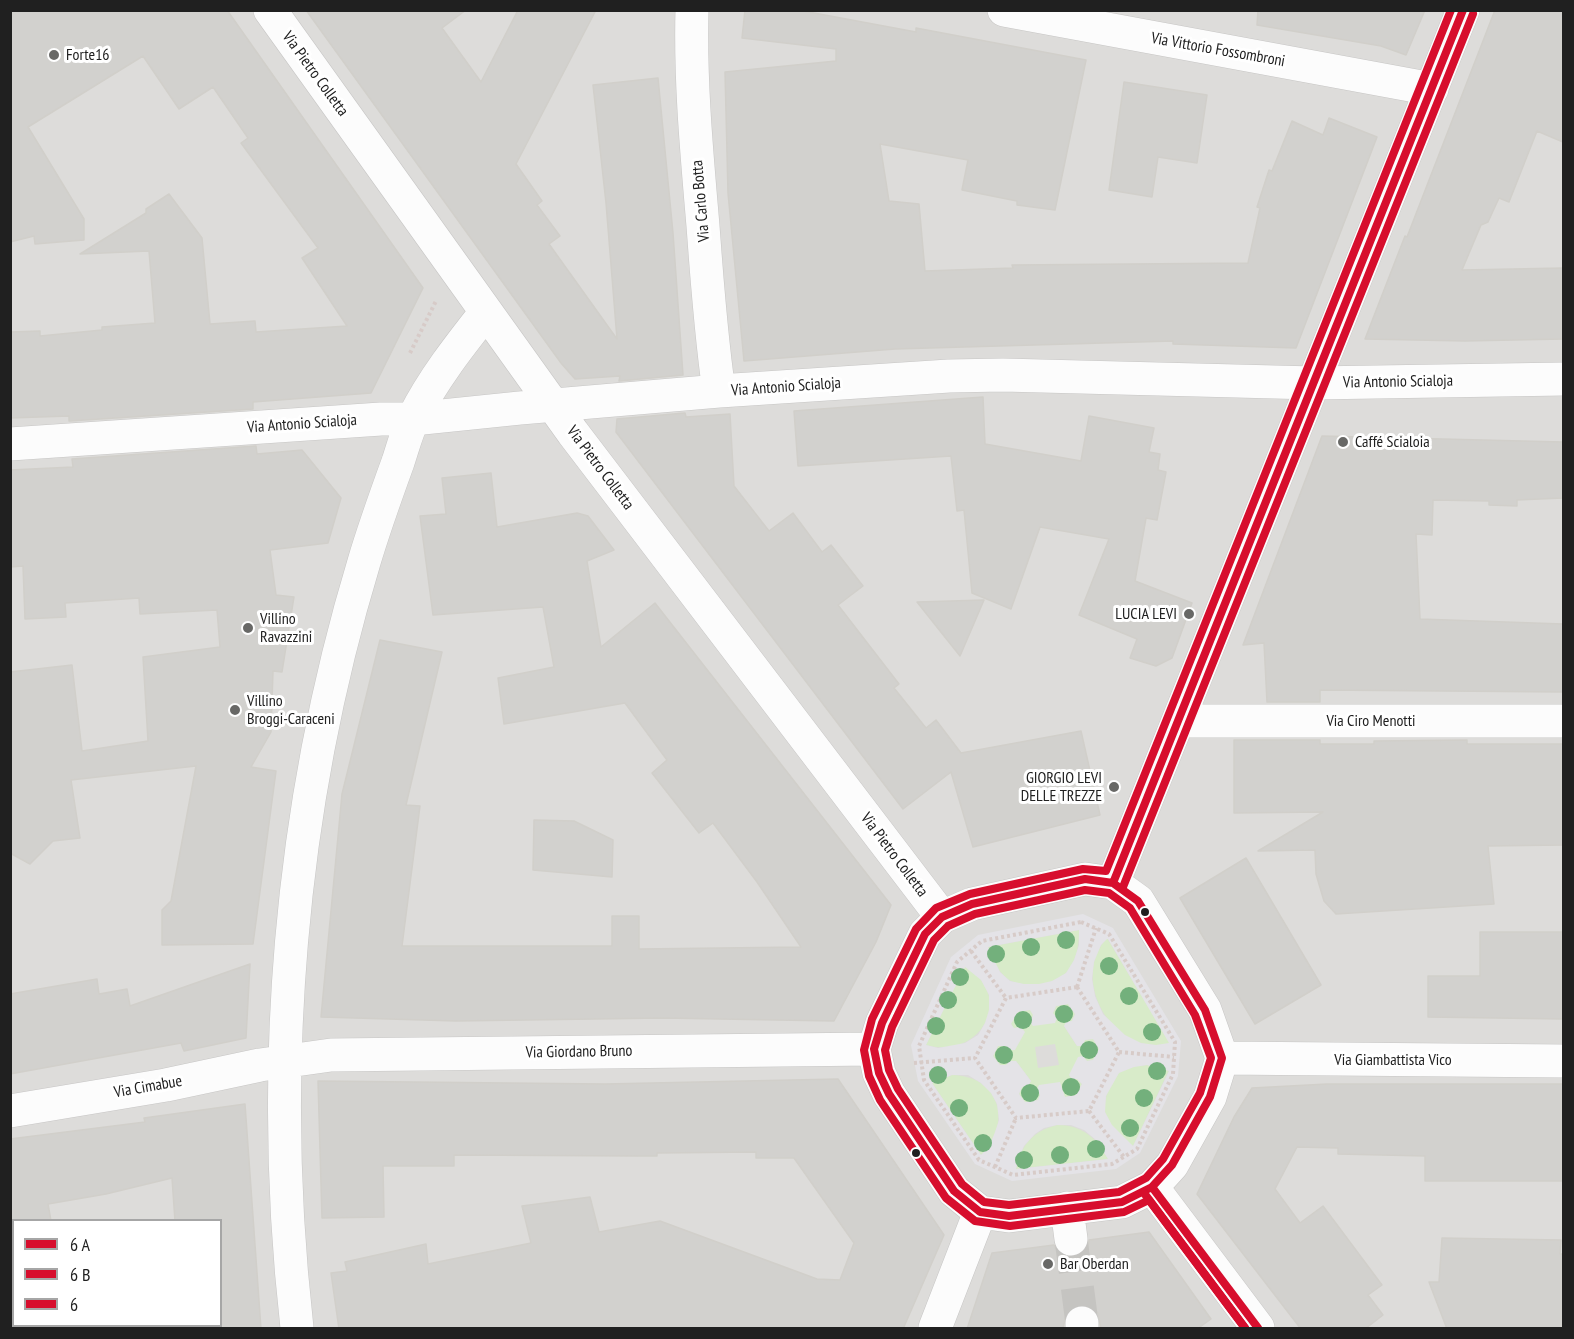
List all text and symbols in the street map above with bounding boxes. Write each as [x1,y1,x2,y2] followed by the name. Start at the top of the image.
[278,28,352,120] street label: Via Pietro Colletta
[1150,29,1286,71] street label: Via Vittorio Fossombroni
[66,45,110,65] place label: Forte16
[47,48,61,62] marker: Forte16
[688,159,714,243] street label: Via Carlo Botta
[1343,371,1453,393] street label: Via Antonio Scialoja
[730,374,842,400] street label: Via Antonio Scialoja
[246,411,358,437] street label: Via Antonio Scialoja
[562,422,638,514] street label: Via Pietro Colletta
[1355,432,1430,452] place label: Caffé Scialoia
[1336,435,1350,449] marker: Caffé Scialoia
[1115,604,1177,624] place label: LUCIA LEVI
[1182,607,1196,621] marker: LUCIA LEVI
[260,609,312,647] place label: Villino Ravazzini
[241,621,255,635] marker: Villino Ravazzini
[247,691,335,729] place label: Villino Broggi-Caraceni
[228,703,242,717] marker: Villino Broggi-Caraceni
[1326,711,1416,731] street label: Via Ciro Menotti
[1021,768,1102,806] place label: GIORGIO LEVI DELLE TREZZE
[1107,780,1121,794] marker: GIORGIO LEVI DELLE TREZZE
[856,809,932,901] street label: Via Pietro Colletta
[1139,906,1151,918] unlabelled marker
[525,1041,633,1063] street label: Via Giordano Bruno
[1334,1050,1452,1070] street label: Via Giambattista Vico
[112,1072,184,1102] street label: Via Cimabue
[910,1147,922,1159] unlabelled marker
[12,1219,222,1327] legend
[70,1233,90,1256] text: 6 A
[1060,1254,1129,1274] place label: Bar Oberdan
[1041,1257,1055,1271] marker: Bar Oberdan
[70,1263,90,1286] text: 6 B
[70,1293,78,1316] text: 6

